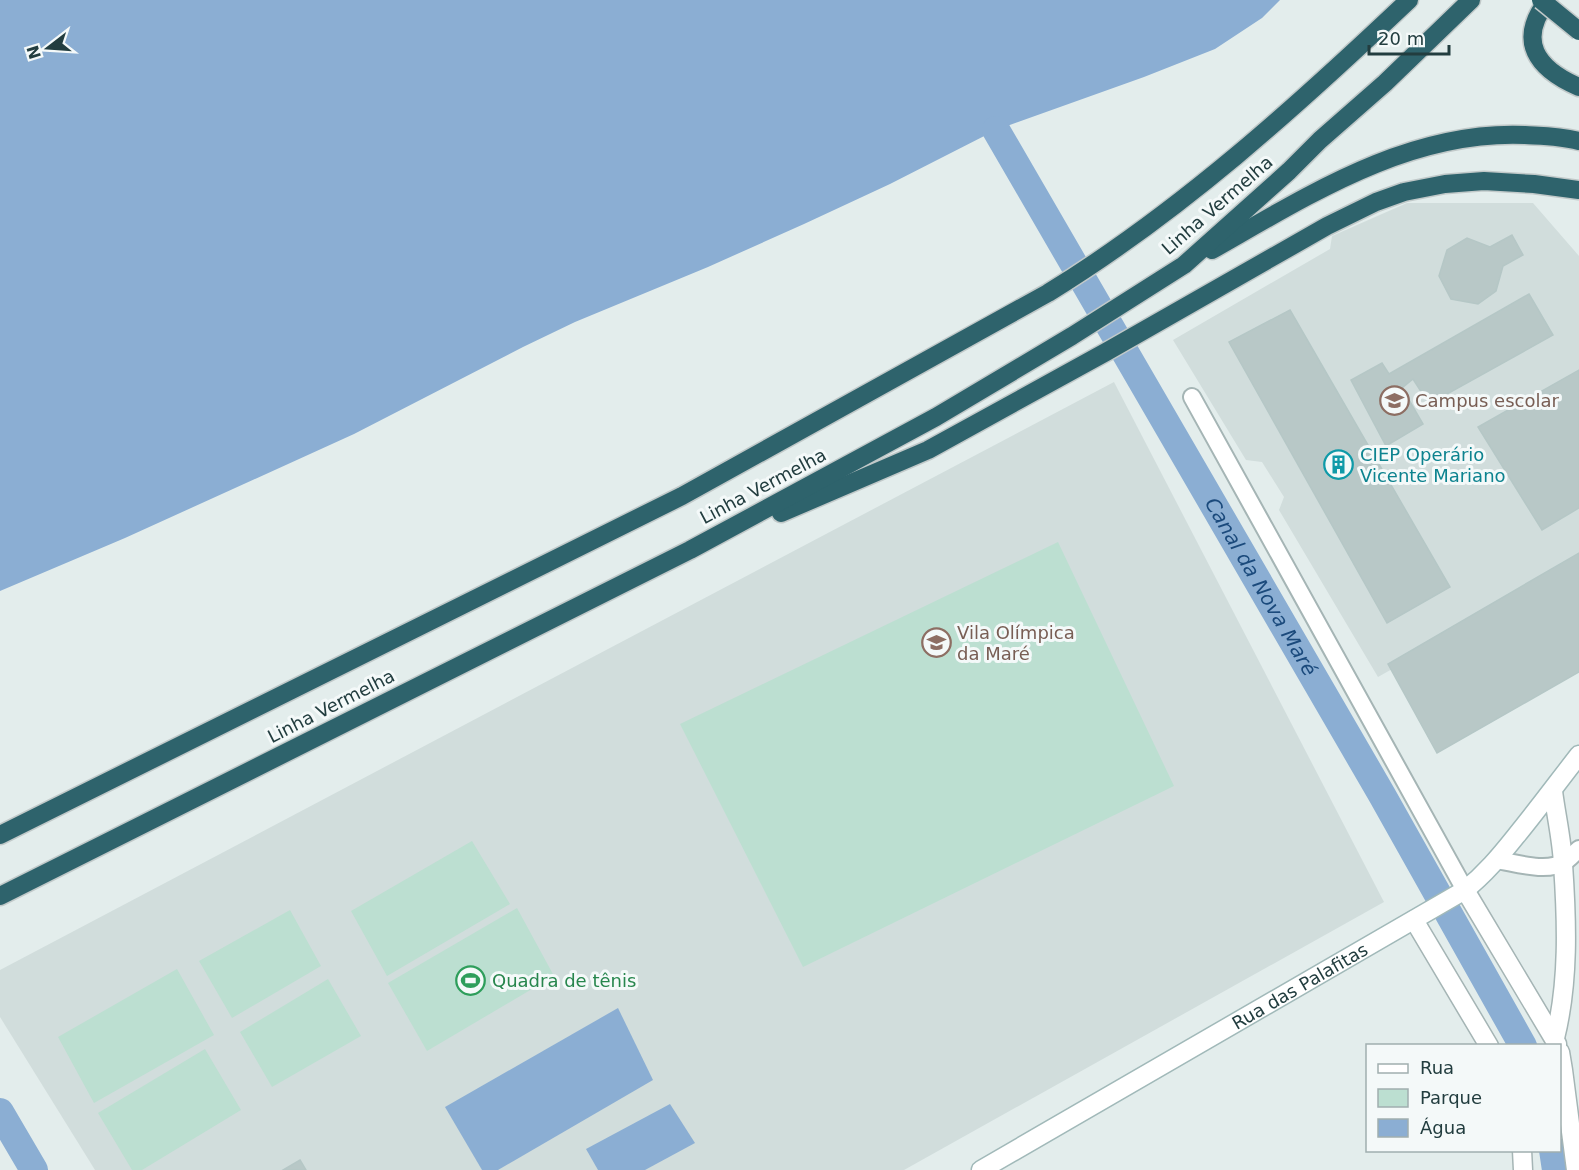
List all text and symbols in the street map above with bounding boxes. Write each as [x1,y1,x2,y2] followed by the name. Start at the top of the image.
[18,18,78,78] north arrow
[1369,18,1448,56] scale bar
[1378,28,1424,49] text: 20 m
[23,43,45,61] text: N
[1157,151,1277,259] street label: Linha Vermelha
[1378,384,1410,416] school or university icon: Campus escolar
[1415,390,1559,411] place label: Campus escolar
[696,444,830,528] street label: Linha Vermelha
[1360,444,1506,486] place label: CIEP Operário Vicente Mariano
[1323,448,1355,480] building icon: CIEP Operário Vicente Mariano
[1200,493,1322,680] water label: Canal da Nova Maré
[957,622,1075,664] place label: Vila Olímpica da Maré
[920,626,952,658] school or university icon: Vila Olímpica da Maré
[264,665,398,747] street label: Linha Vermelha
[1228,938,1371,1033] street label: Rua das Palafitas
[455,964,487,996] sports icon: Quadra de tênis
[492,970,636,991] place label: Quadra de tênis
[1366,1044,1561,1152] legend
[1420,1057,1454,1078] text: Rua
[1420,1087,1482,1108] text: Parque
[1420,1117,1466,1138] text: Água

